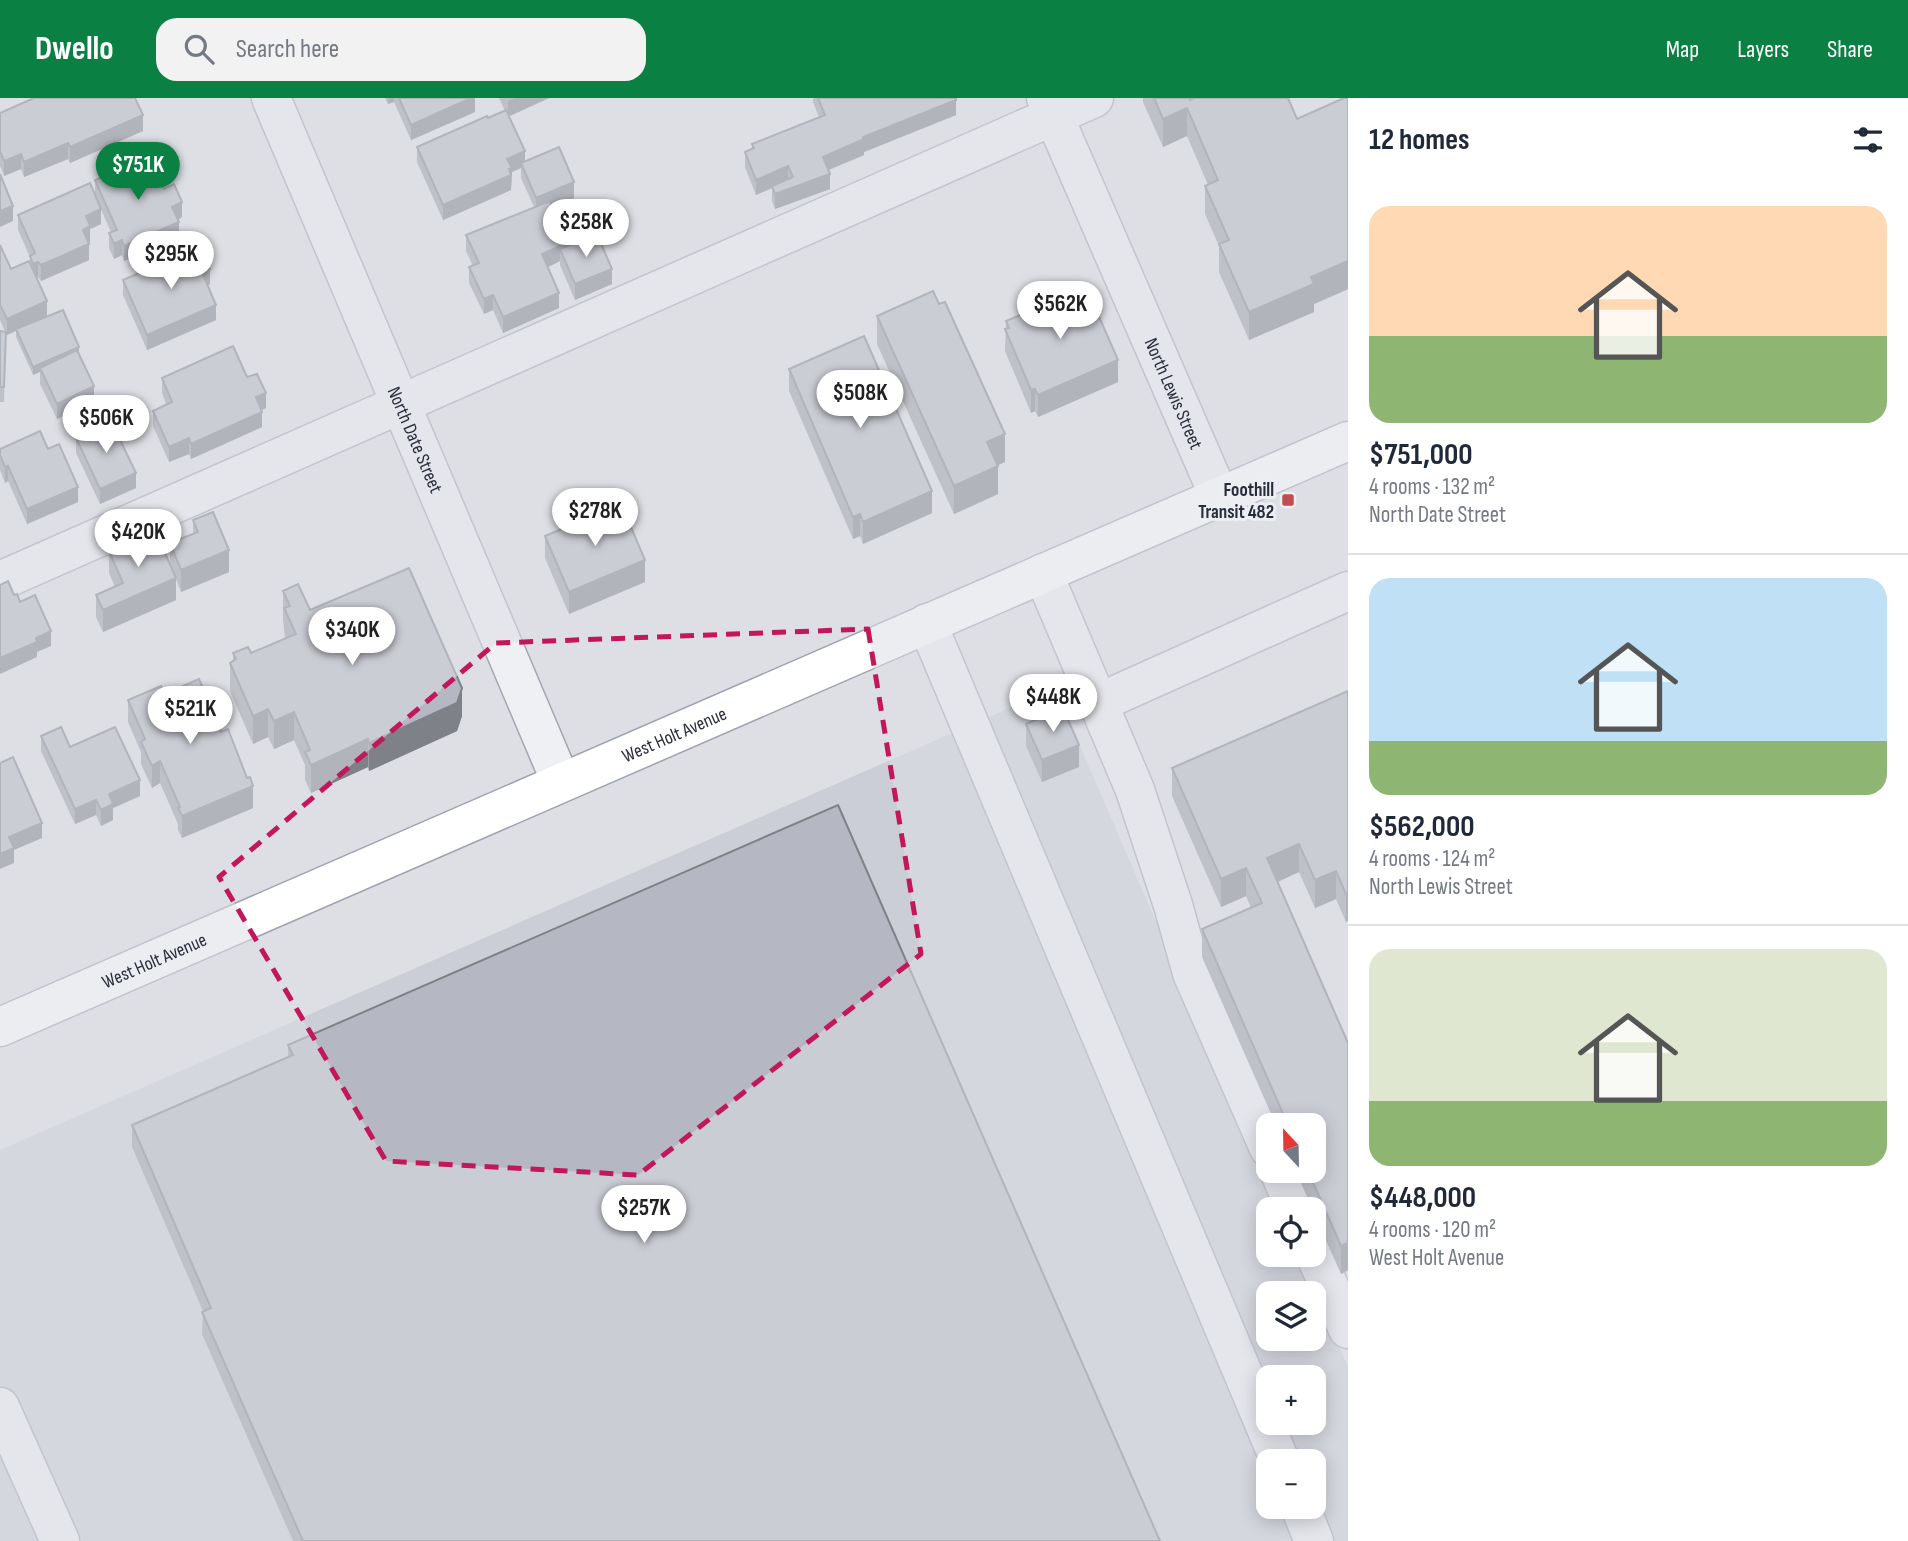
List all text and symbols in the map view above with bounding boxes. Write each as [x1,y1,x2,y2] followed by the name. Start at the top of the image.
[156,18,646,81] search box
[35,29,114,69] text: Dwello
[180,30,218,68] icon: search
[236,34,339,65] text: Search here
[1666,35,1699,64] text: Map
[1737,35,1789,64] text: Layers
[1827,35,1873,64] text: Share
[1849,121,1887,159] icon: filters
[1369,122,1470,158] text: 12 homes
[89,142,187,202] pin: $751K
[112,151,164,179] text: $751K
[537,200,635,259] pin: $258K
[559,208,613,236] text: $258K
[122,232,220,291] pin: $295K
[144,240,198,268] text: $295K
[1565,252,1691,378] icon: home
[1011,282,1109,341] pin: $562K
[1033,290,1087,318] text: $562K
[1139,335,1207,453] street label: North Lewis Street
[811,370,909,430] pin: $508K
[833,379,888,407] text: $508K
[382,384,447,497] street label: North Date Street
[57,396,155,455] pin: $506K
[79,404,133,432] text: $506K
[1369,437,1473,473] text: $751,000
[1369,473,1495,501] text: 4 rooms · 132 m²
[1198,479,1274,524] place label: Foothill Transit 482
[546,489,644,548] pin: $278K
[1280,492,1296,508] marker: Foothill Transit 482
[568,497,622,525] text: $278K
[1369,501,1506,529] text: North Date Street
[89,510,187,569] pin: $420K
[111,518,165,546] text: $420K
[303,608,401,667] pin: $340K
[324,616,380,644] text: $340K
[1565,624,1691,750] icon: home
[1004,674,1102,734] pin: $448K
[1025,683,1081,711] text: $448K
[141,686,239,746] pin: $521K
[164,695,216,723] text: $521K
[619,703,730,768] street label: West Holt Avenue
[1369,809,1474,845] text: $562,000
[1369,845,1495,873] text: 4 rooms · 124 m²
[1369,873,1513,901] text: North Lewis Street
[99,929,210,994] street label: West Holt Avenue
[1565,995,1691,1121] icon: home
[1256,1113,1326,1183] north arrow
[1256,1113,1326,1519] map controls
[1369,1180,1476,1216] text: $448,000
[595,1186,693,1245] pin: $257K
[617,1194,671,1222] text: $257K
[1256,1197,1326,1267] button: locate
[1369,1216,1496,1244] text: 4 rooms · 120 m²
[1369,1244,1504,1272] text: West Holt Avenue
[1256,1281,1326,1351] button: layers
[1256,1365,1326,1435] button: +
[1256,1449,1326,1519] button: −

